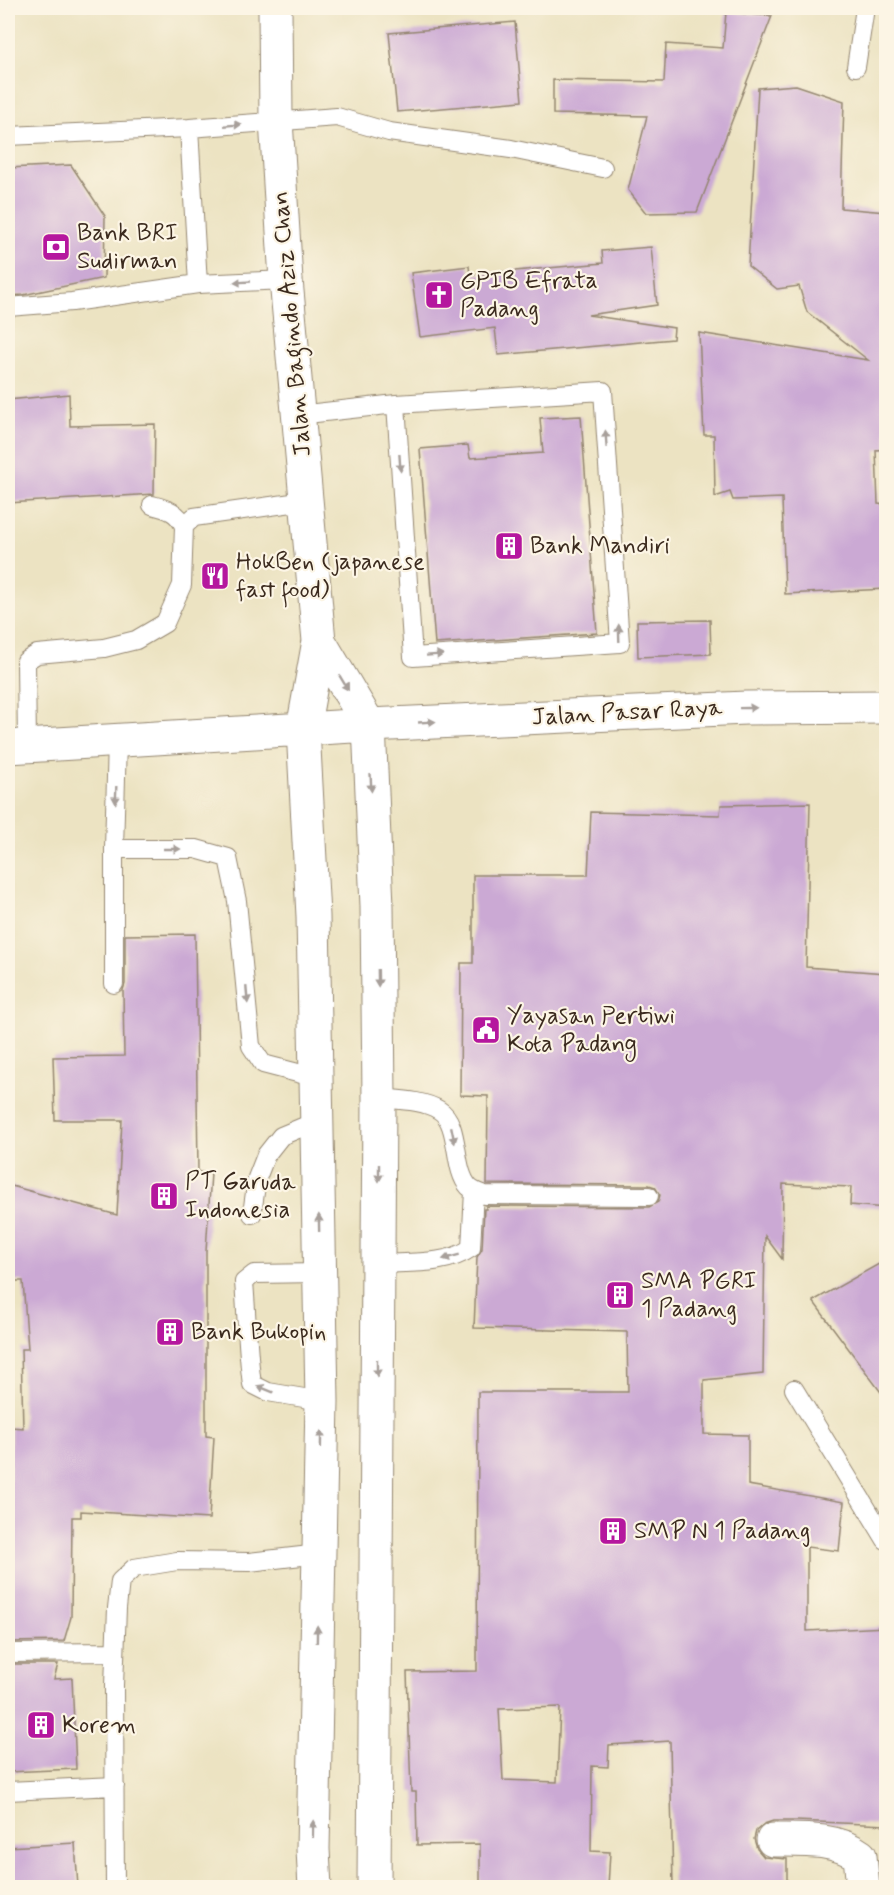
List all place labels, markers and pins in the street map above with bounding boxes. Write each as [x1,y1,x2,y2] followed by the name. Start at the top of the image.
[77,218,178,277] place label: Bank BRI Sudirman
[40,231,72,263] bank icon: Bank BRI Sudirman
[460,266,598,325] place label: GPIB Efrata Padang
[423,279,455,311] church icon: GPIB Efrata Padang
[493,530,525,562] building icon: Bank Mandiri
[530,531,670,562] place label: Bank Mandiri
[236,547,425,608] place label: HokBen (japanese fast food)
[199,560,231,592] restaurant icon: HokBen (japanese fast food)
[507,1001,675,1062] place label: Yayasan Pertiwi Kota Padang
[470,1014,502,1046] public building icon: Yayasan Pertiwi Kota Padang
[185,1167,296,1226] place label: PT Garuda Indonesia
[148,1180,180,1212] building icon: PT Garuda Indonesia
[641,1266,757,1325] place label: SMA PGRI 1 Padang
[604,1279,636,1311] building icon: SMA PGRI 1 Padang
[154,1316,186,1348] building icon: Bank Bukopin
[191,1317,326,1348] place label: Bank Bukopin
[597,1515,629,1547] building icon: SMP N 1 Padang
[634,1516,810,1547] place label: SMP N 1 Padang
[25,1709,57,1741] building icon: Korem
[62,1710,136,1741] place label: Korem

